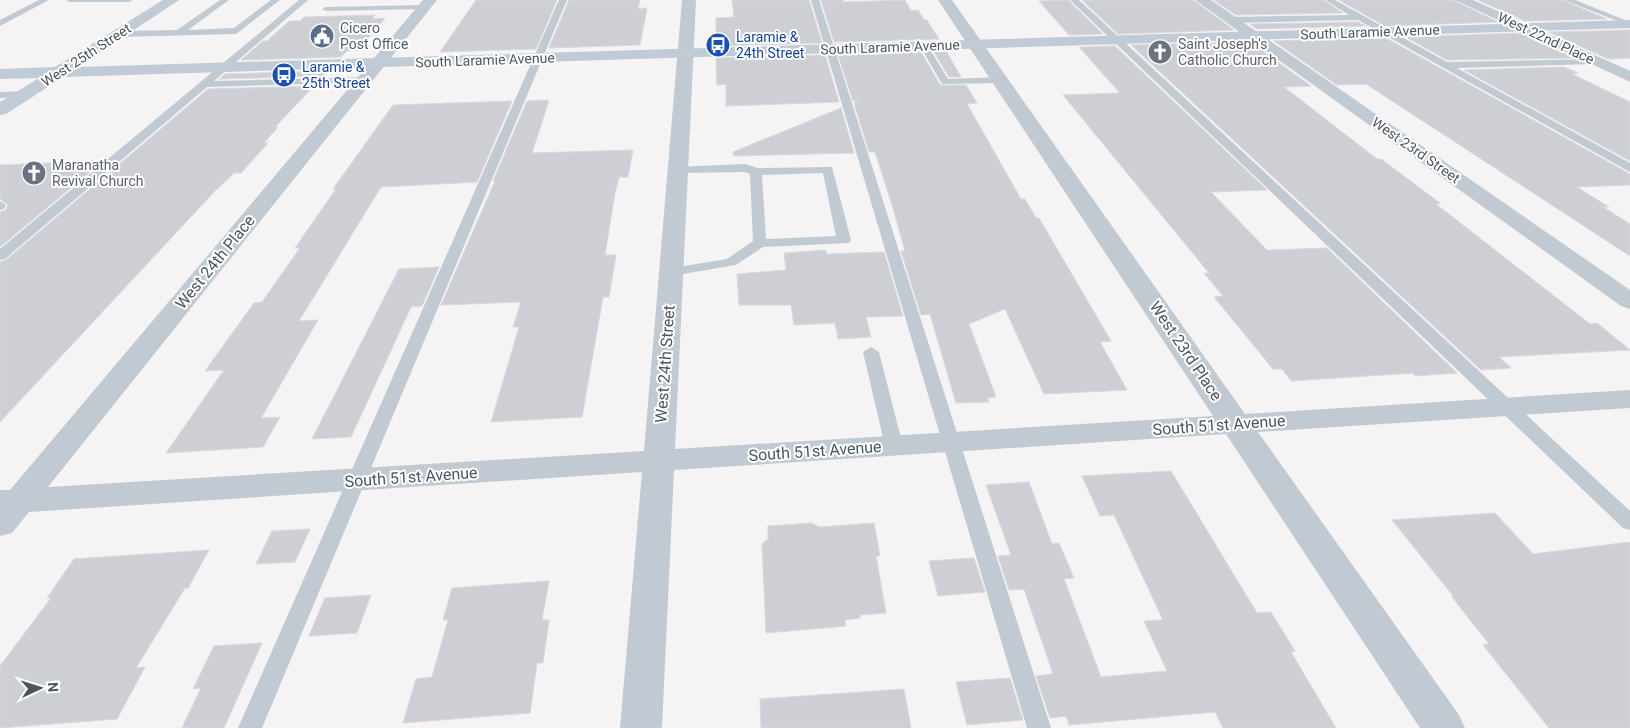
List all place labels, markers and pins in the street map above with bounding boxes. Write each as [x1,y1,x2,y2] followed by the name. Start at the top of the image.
[340,20,408,52] place label: Cicero Post Office
[309,23,335,49] public building icon: Cicero Post Office
[736,29,805,61] place label: Laramie & 24th Street
[705,32,731,58] bus stop icon: Laramie & 24th Street
[1178,36,1277,68] place label: Saint Joseph's Catholic Church
[1147,39,1173,65] church icon: Saint Joseph's Catholic Church
[302,59,371,91] place label: Laramie & 25th Street
[271,62,297,88] bus stop icon: Laramie & 25th Street
[52,157,144,189] place label: Maranatha Revival Church
[21,160,47,186] church icon: Maranatha Revival Church

